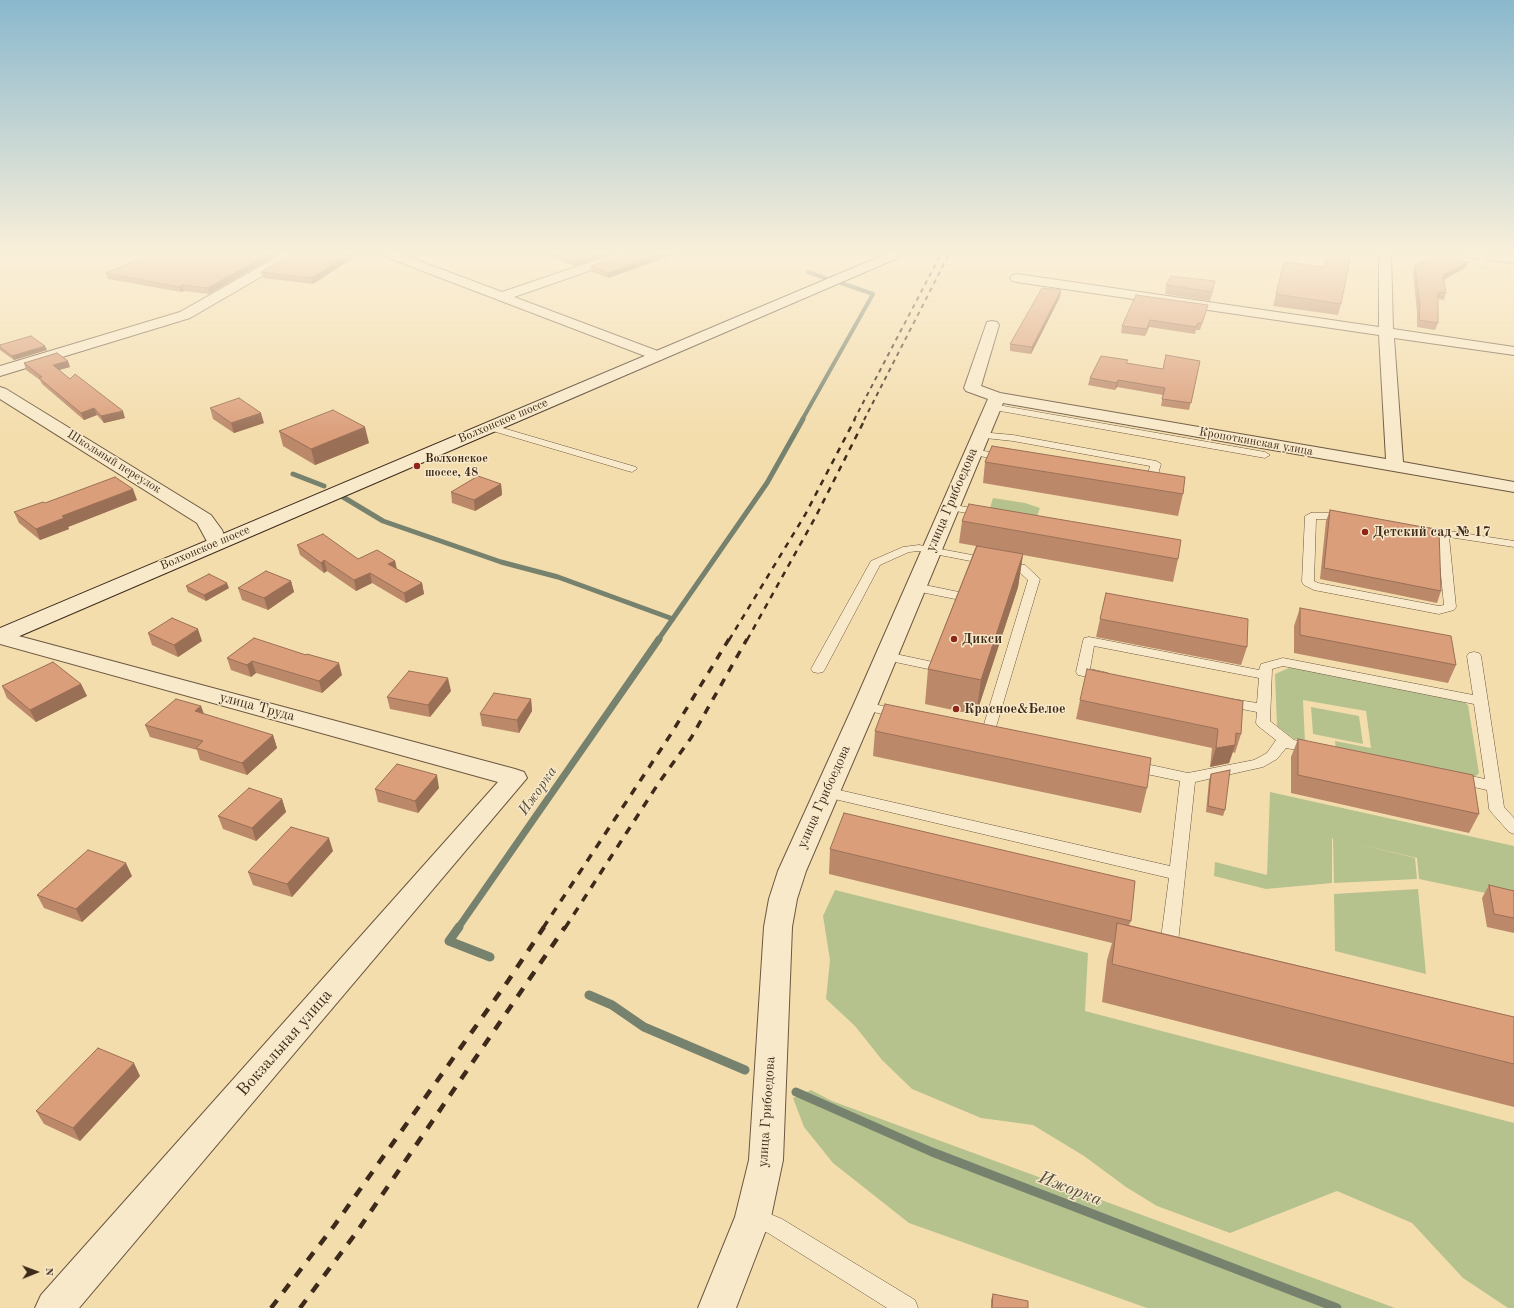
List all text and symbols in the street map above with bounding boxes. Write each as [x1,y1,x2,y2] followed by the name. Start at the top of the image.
[456,396,550,446] street label: Волхонское шоссе
[1198,425,1314,459] street label: Кропоткинская улица
[64,427,164,497] street label: Школьный переулок
[923,445,981,555] street label: улица Грибоедова
[425,452,488,480] place label: Волхонское шоссе, 48
[412,461,422,471] marker: Волхонское шоссе, 48
[158,523,252,573] street label: Волхонское шоссе
[1373,524,1491,540] place label: Детский сад № 17
[1360,527,1370,537] marker: Детский сад № 17
[962,631,1002,647] place label: Дикси
[949,634,959,644] marker: Дикси
[218,689,296,725] street label: улица Труда
[964,701,1066,717] place label: Красное&Белое
[951,704,961,714] marker: Красное&Белое
[794,743,854,851] street label: улица Грибоедова
[515,763,561,819] water label: Ижорка
[233,985,337,1101] street label: Вокзальная улица
[755,1056,779,1168] street label: улица Грибоедова
[1035,1167,1105,1211] water label: Ижорка
[16,1252,56,1292] north arrow
[43,1267,54,1276] text: N

